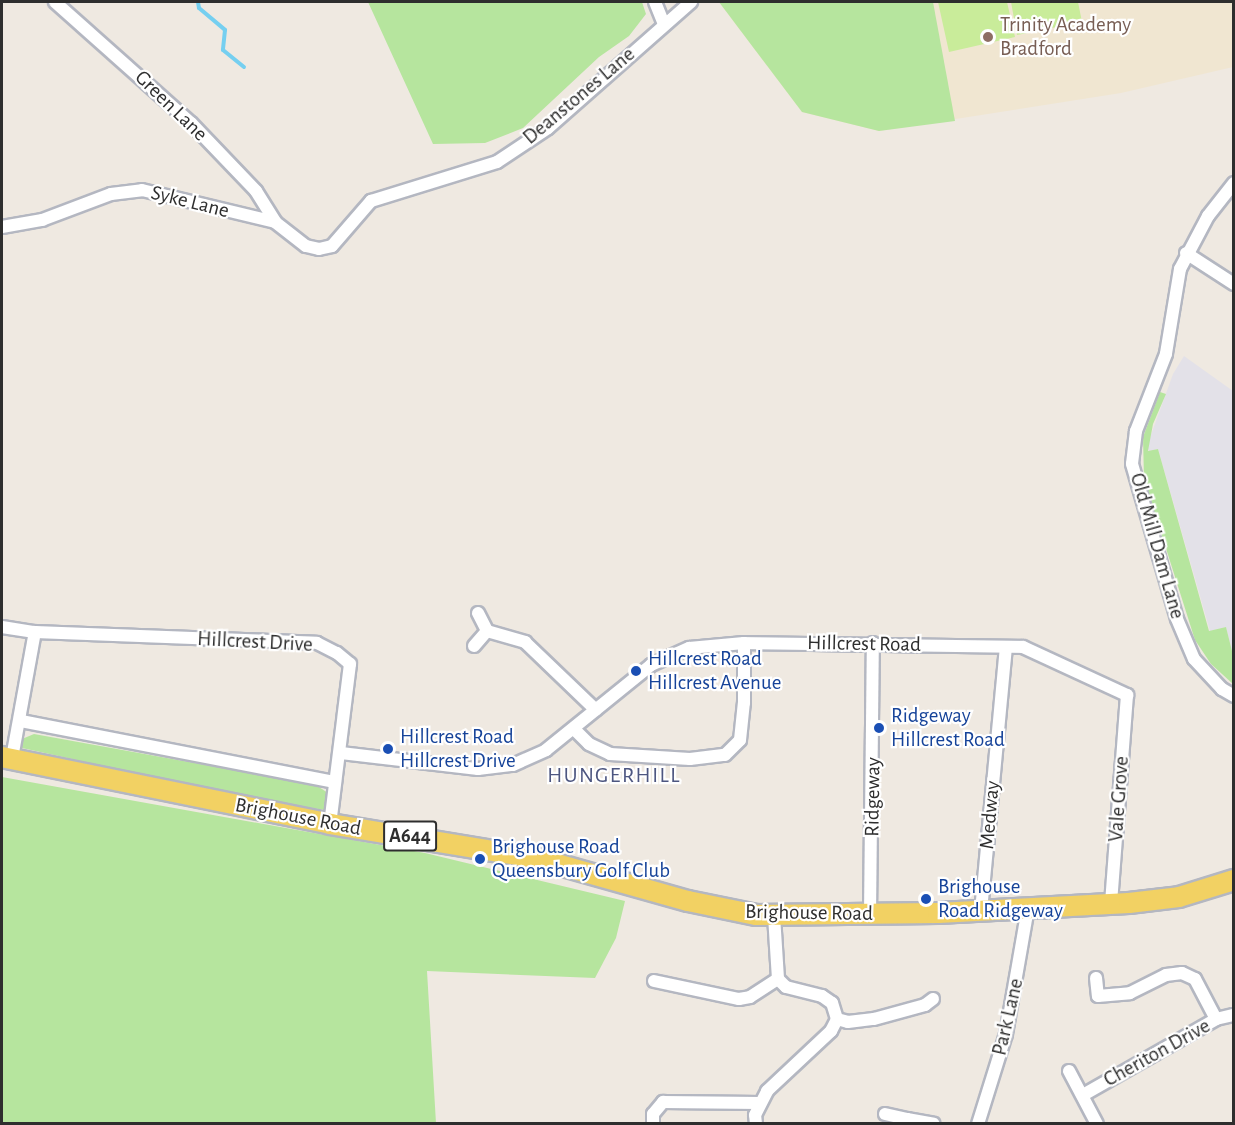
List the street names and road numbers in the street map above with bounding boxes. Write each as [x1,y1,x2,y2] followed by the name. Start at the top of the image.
[518,42,640,150] street label: Deanstones Lane
[129,65,213,147] street label: Green Lane
[148,180,232,224] street label: Syke Lane
[1124,470,1190,622] street label: Old Mill Dam Lane
[197,626,313,658] street label: Hillcrest Drive
[807,630,921,658] street label: Hillcrest Road
[1103,755,1135,843] street label: Vale Grove
[860,757,886,837] street label: Ridgeway
[974,780,1006,850] street label: Medway
[233,792,363,842] street label: Brighouse Road
[383,819,437,853] road number: A644
[745,899,873,927] street label: Brighouse Road
[987,976,1029,1058] street label: Park Lane
[1099,1013,1215,1093] street label: Cheriton Drive

